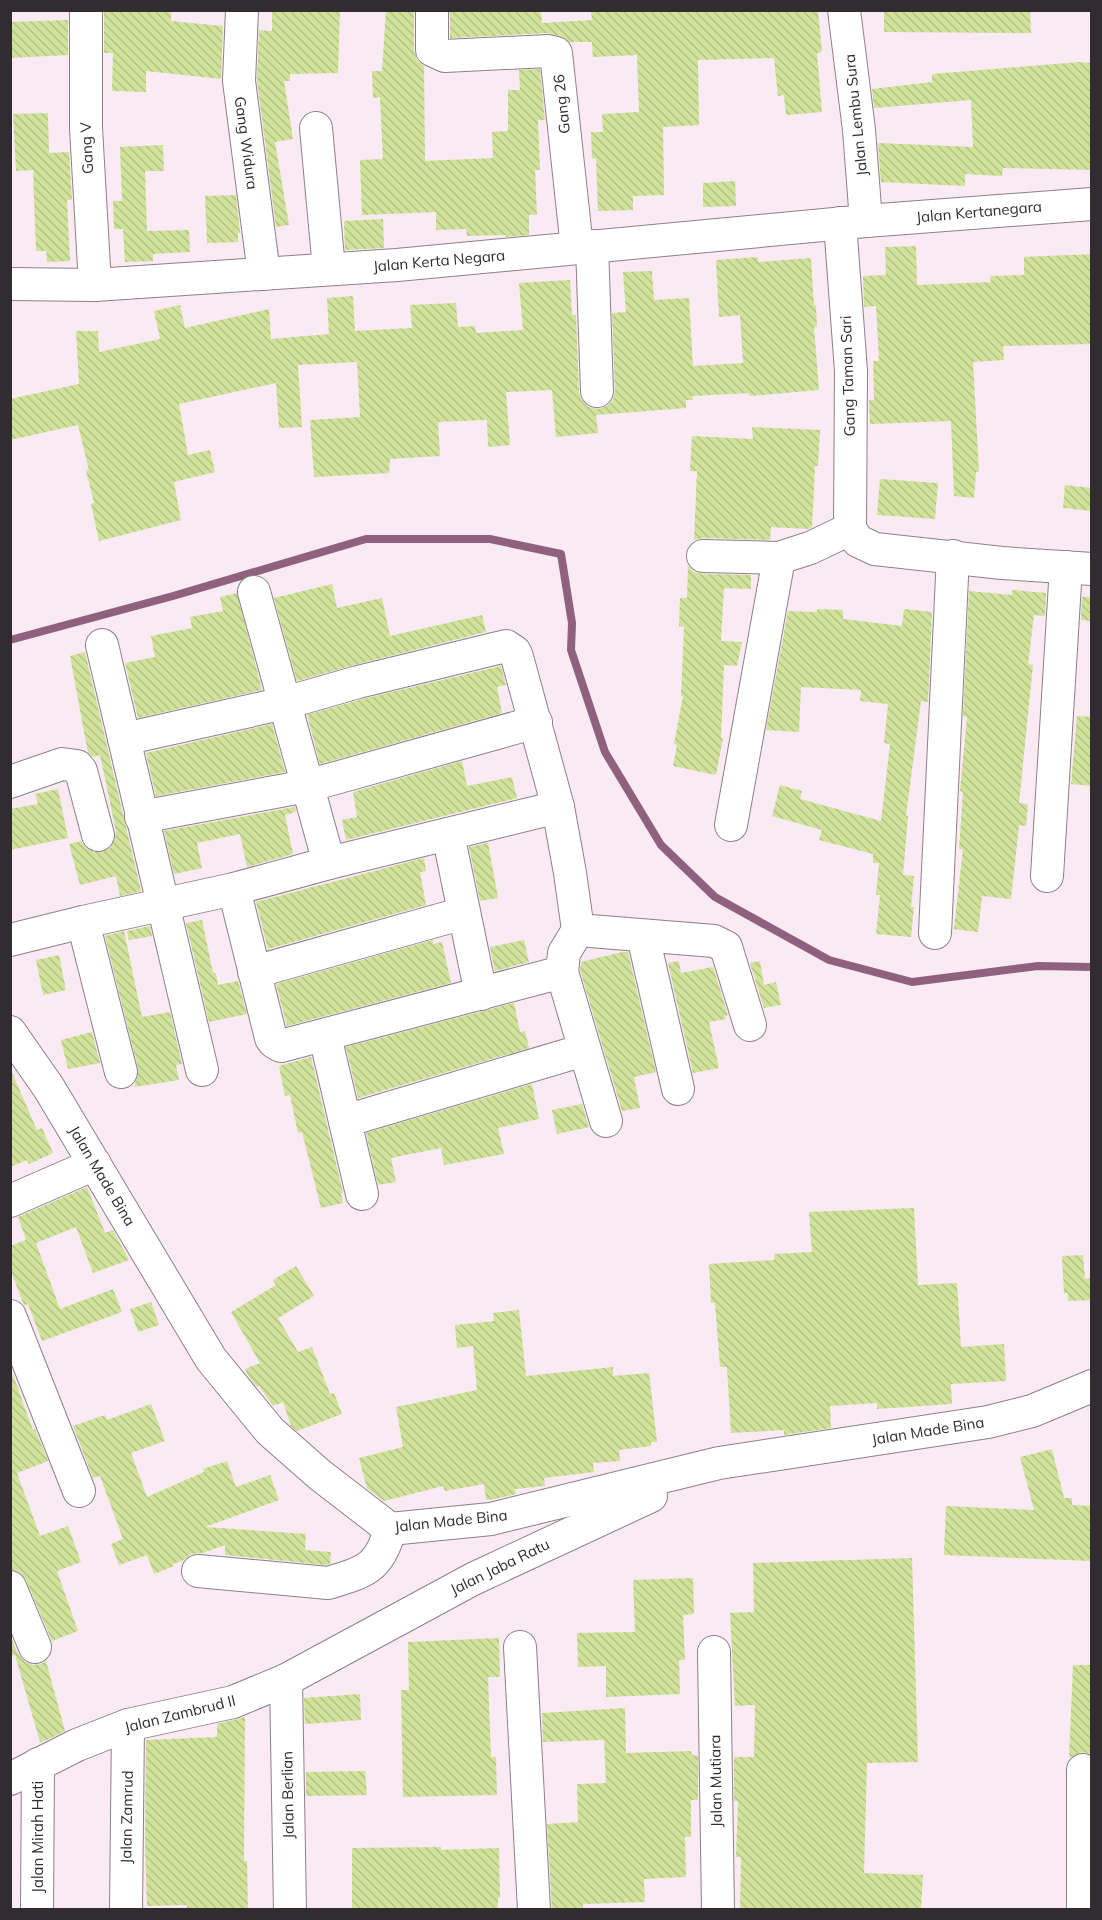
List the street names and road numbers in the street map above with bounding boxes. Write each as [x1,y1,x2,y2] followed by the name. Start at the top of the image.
[840,53,871,177] street label: Jalan Lembu Sura
[549,73,574,135] street label: Gang 26
[231,95,262,191] street label: Gang Widura
[76,121,97,175] street label: Gang V
[915,197,1043,226] street label: Jalan Kertanegara
[372,245,506,276] street label: Jalan Kerta Negara
[836,315,859,437] street label: Gang Taman Sari
[65,1122,140,1229] street label: Jalan Made Bina
[870,1412,986,1449] street label: Jalan Made Bina
[393,1505,508,1536] street label: Jalan Made Bina
[447,1534,553,1599] street label: Jalan Jaba Ratu
[122,1691,237,1737] street label: Jalan Zambrud II
[705,1734,726,1828] street label: Jalan Mutiara
[277,1751,298,1839] street label: Jalan Berlian
[116,1770,137,1864] street label: Jalan Zamrud
[28,1781,47,1893] street label: Jalan Mirah Hati

